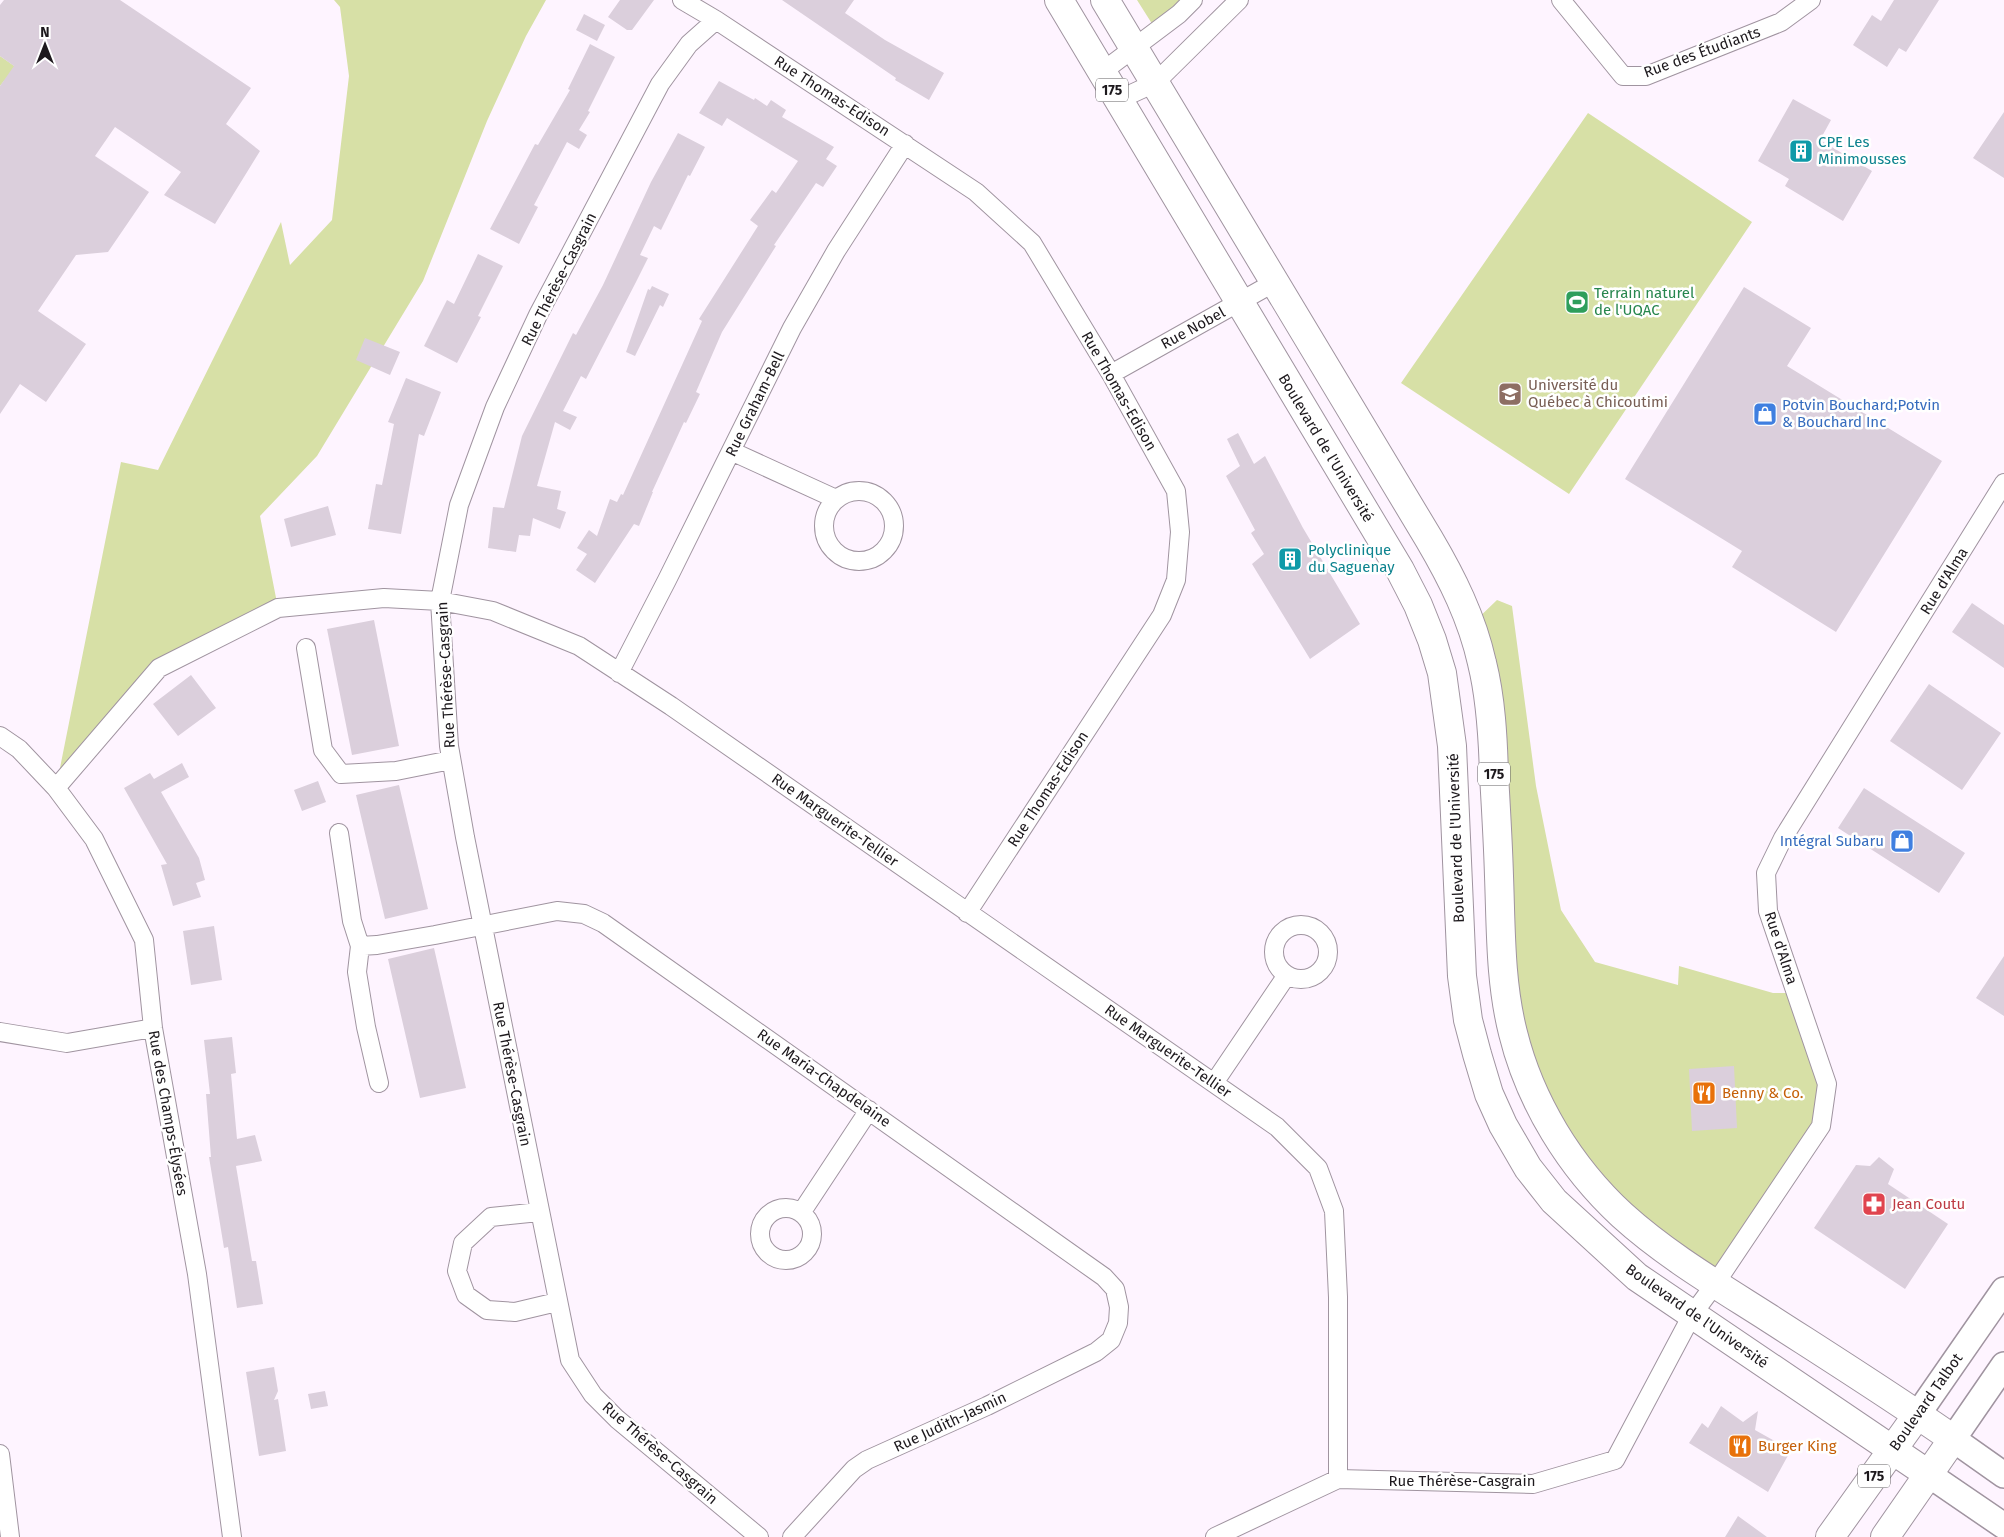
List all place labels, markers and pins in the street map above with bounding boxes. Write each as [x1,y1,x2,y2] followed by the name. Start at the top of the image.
[1818,133,1906,168] place label: CPE Les Minimousses
[1788,138,1814,164] building icon: CPE Les Minimousses
[1594,284,1695,319] place label: Terrain naturel de l'UQAC
[1564,289,1590,315] sports icon: Terrain naturel de l'UQAC
[1528,376,1668,411] place label: Université du Québec à Chicoutimi
[1497,381,1523,407] school or university icon: Université du Québec à Chicoutimi
[1782,396,1940,431] place label: Potvin Bouchard;Potvin & Bouchard Inc
[1752,401,1778,427] shop icon: Potvin Bouchard;Potvin & Bouchard Inc
[1308,541,1395,576] place label: Polyclinique du Saguenay
[1277,546,1303,572] building icon: Polyclinique du Saguenay
[1889,828,1915,854] shop icon: Intégral Subaru
[1780,832,1884,850] place label: Intégral Subaru
[1691,1080,1717,1106] restaurant icon: Benny & Co.
[1722,1084,1803,1102] place label: Benny & Co.
[1861,1191,1887,1217] pharmacy icon: Jean Coutu
[1892,1195,1965,1213] place label: Jean Coutu
[1727,1433,1753,1459] restaurant icon: Burger King
[1758,1437,1837,1455] place label: Burger King

